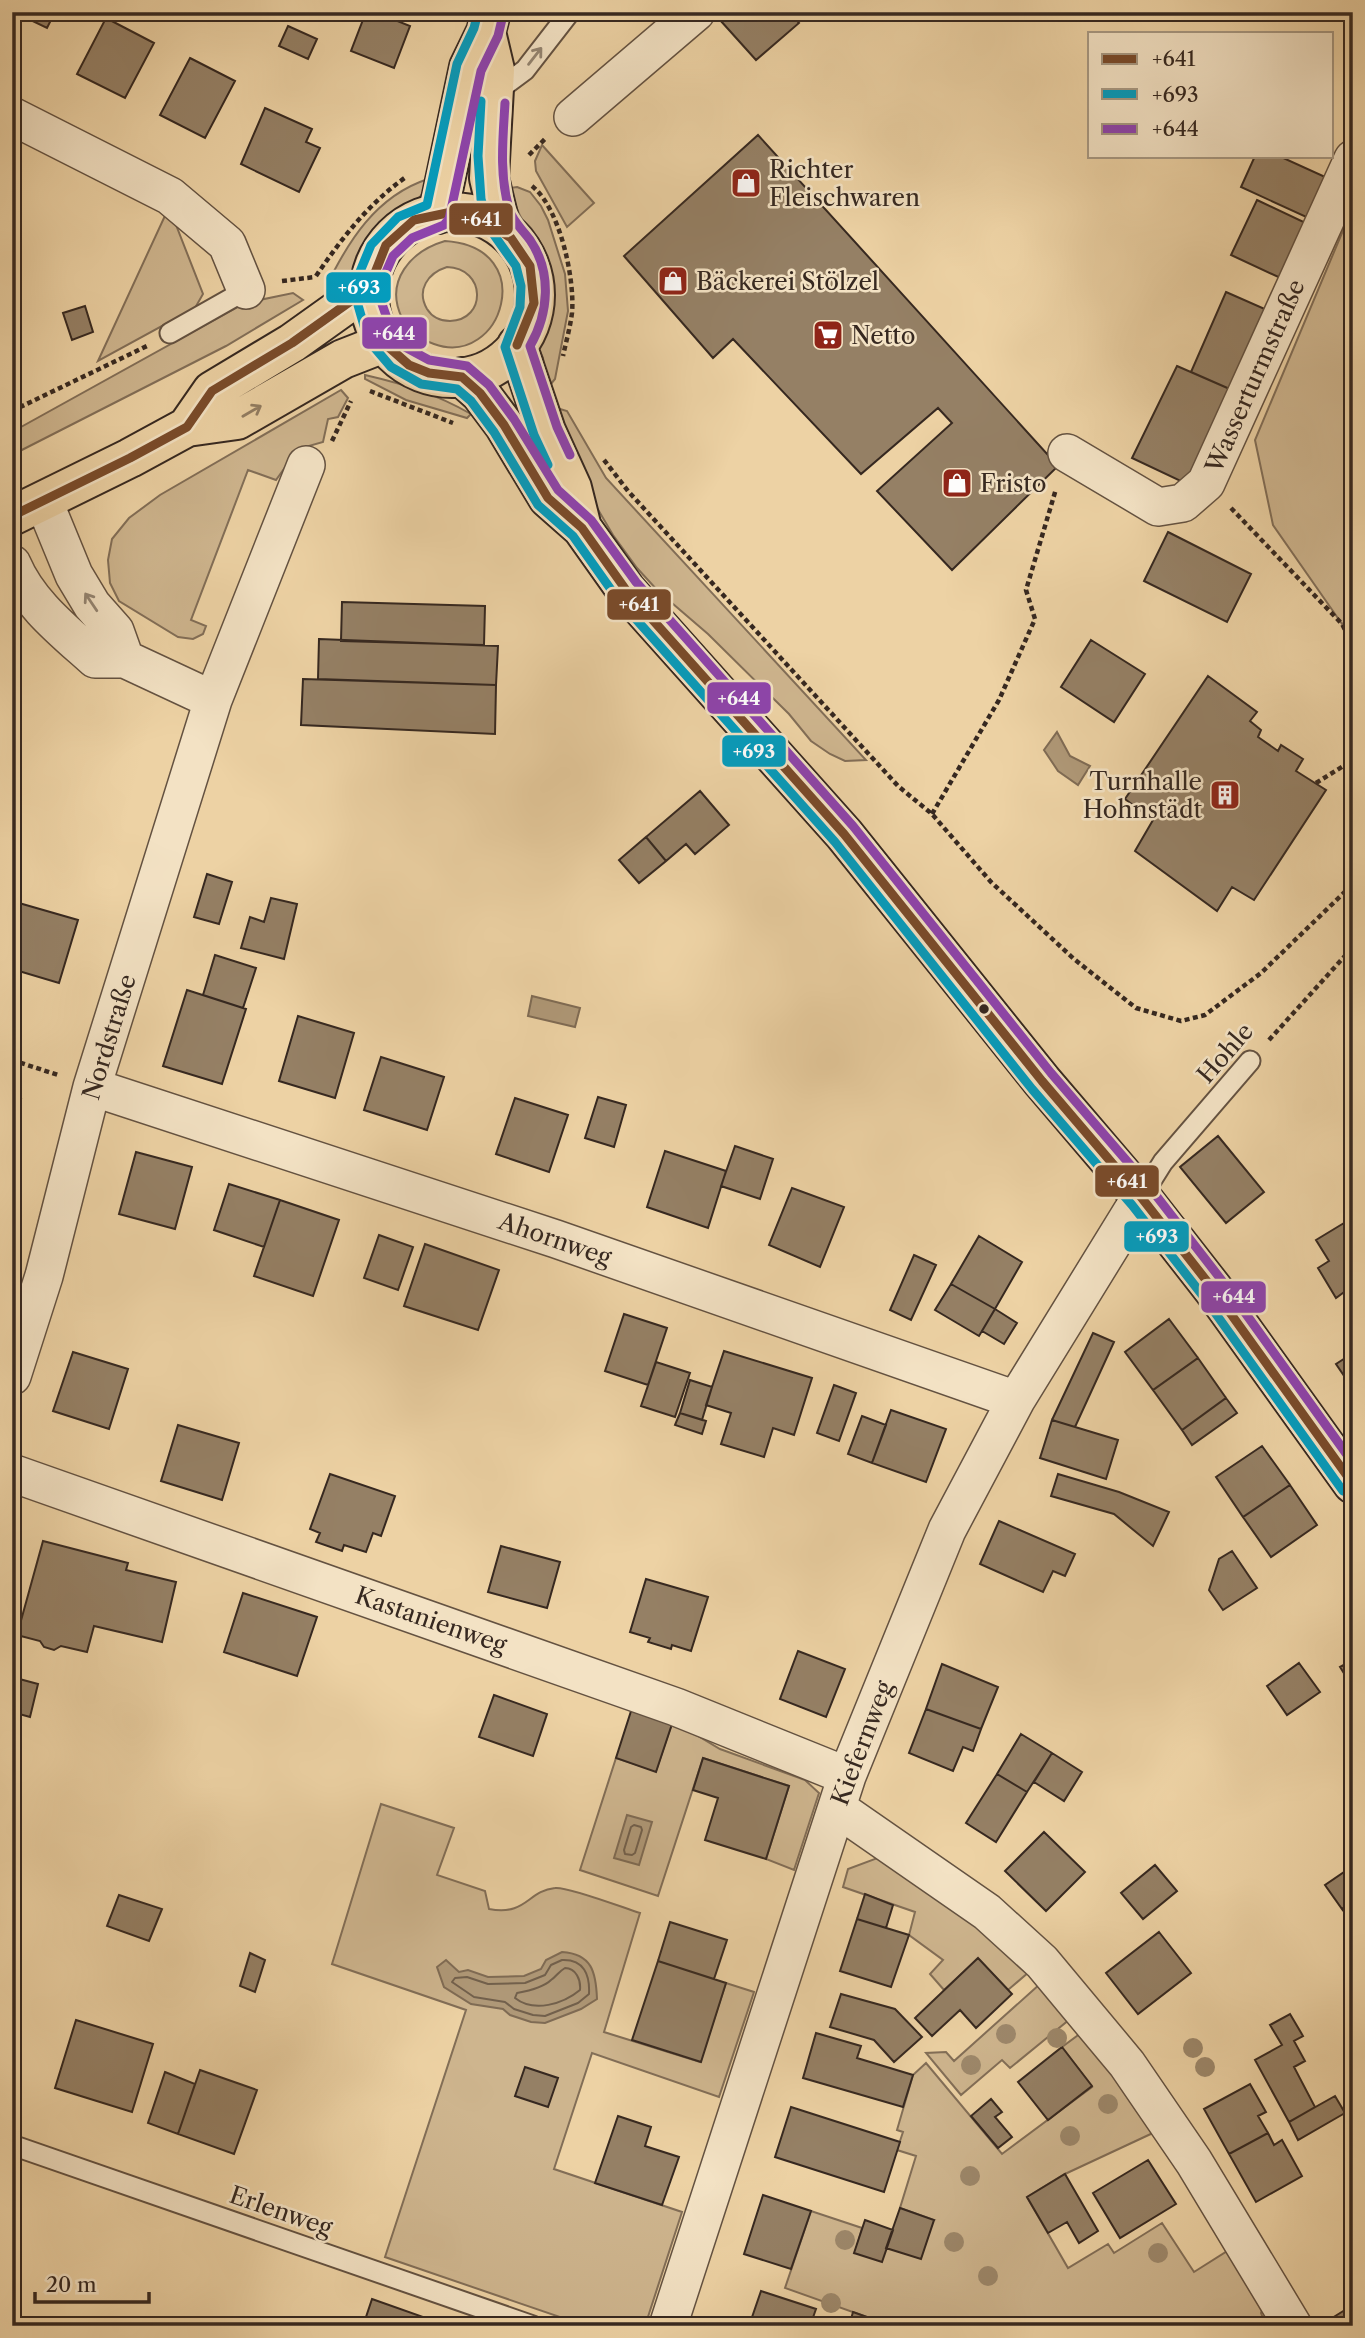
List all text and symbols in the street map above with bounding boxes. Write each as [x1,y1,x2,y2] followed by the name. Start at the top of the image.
[1088,32,1334,158] legend
[1152,46,1196,71] text: +641
[527,48,543,66] one-way arrow
[1152,82,1199,107] text: +693
[1152,116,1199,141] text: +644
[769,155,920,212] place label: Richter Fleischwaren
[729,166,763,200] shop icon: Richter Fleischwaren
[448,202,514,236] line badge: +641
[461,208,502,231] text: +641
[656,264,690,298] shop icon: Bäckerei Stölzel
[696,267,879,296] place label: Bäckerei Stölzel
[325,271,392,304] line badge: +693
[1199,275,1311,478] street label: Wasserturmstraße
[338,276,380,299] text: +693
[361,316,428,350] line badge: +644
[811,318,845,352] supermarket icon: Netto
[851,321,915,350] place label: Netto
[372,322,416,345] text: +644
[241,404,262,417] one-way arrow
[940,466,974,500] shop icon: Fristo
[980,469,1046,498] place label: Fristo
[606,588,672,621] line badge: +641
[84,593,98,612] one-way arrow
[619,593,660,616] text: +641
[706,681,772,715] line badge: +644
[717,687,761,710] text: +644
[721,734,787,768] line badge: +693
[733,740,775,763] text: +693
[1083,767,1203,824] place label: Turnhalle Hohnstädt
[1208,778,1242,812] building icon: Turnhalle Hohnstädt
[76,971,142,1103] street label: Nordstraße
[977,1002,991,1016] unlabelled marker
[1191,1017,1259,1089] street label: Hohle
[1094,1164,1160,1198] line badge: +641
[1107,1170,1148,1193] text: +641
[494,1206,616,1272] street label: Ahornweg
[1123,1220,1190,1253] line badge: +693
[1136,1225,1178,1248] text: +693
[1200,1280,1267,1314] line badge: +644
[1212,1285,1256,1308] text: +644
[351,1581,511,1660] street label: Kastanienweg
[825,1676,899,1809] street label: Kiefernweg
[226,2180,337,2242] street label: Erlenweg
[35,2261,149,2305] scale bar
[46,2272,97,2297] text: 20 m

